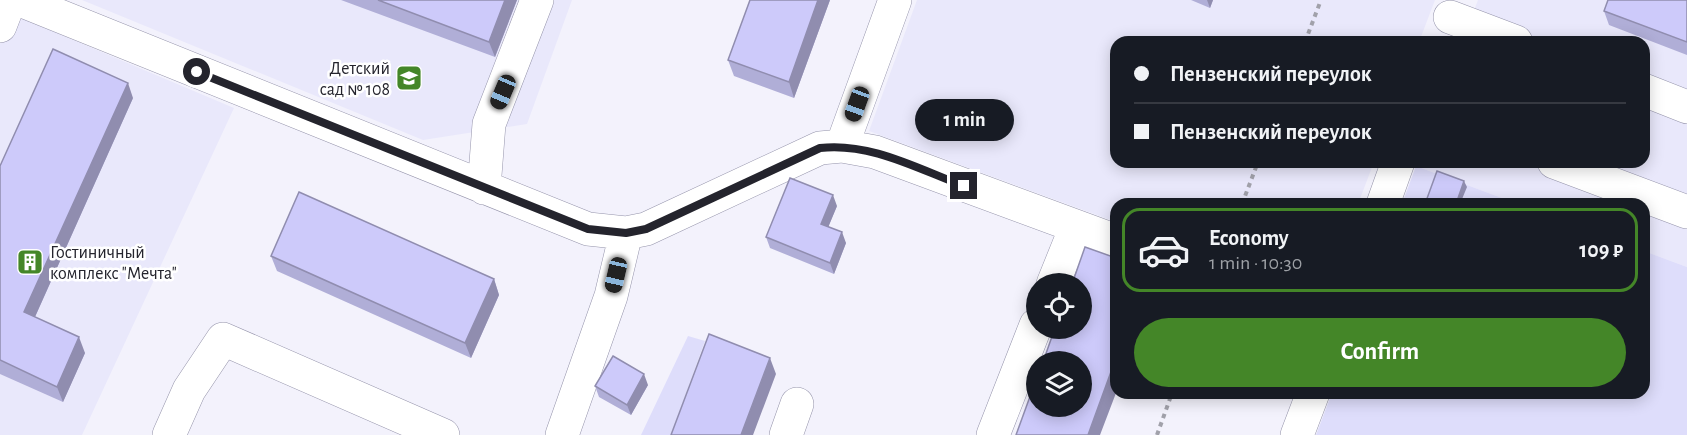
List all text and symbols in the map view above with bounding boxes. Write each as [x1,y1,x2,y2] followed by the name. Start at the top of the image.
[183,58,210,85] route start
[320,60,390,99] place label: Детский сад № 108
[394,63,424,93] school or university icon: Детский сад № 108
[1170,63,1372,85] text: Пензенский переулок
[488,72,518,112] car
[842,84,872,124] car
[914,99,1014,141] callout: 1 min
[943,110,986,130] text: 1 min
[1170,121,1372,143] text: Пензенский переулок
[950,172,977,199] route end
[1137,223,1191,277] icon: car
[1209,227,1289,249] text: Economy
[1579,239,1623,261] text: 109 ₽
[50,244,177,283] place label: Гостиничный комплекс "Мечта"
[15,247,45,277] building icon: Гостиничный комплекс "Мечта"
[1209,253,1302,273] text: 1 min · 10:30
[603,255,629,295] car
[1026,273,1092,417] map controls
[1026,273,1092,339] button: locate
[1134,318,1626,387] button: Confirm
[1026,351,1092,417] button: layers

